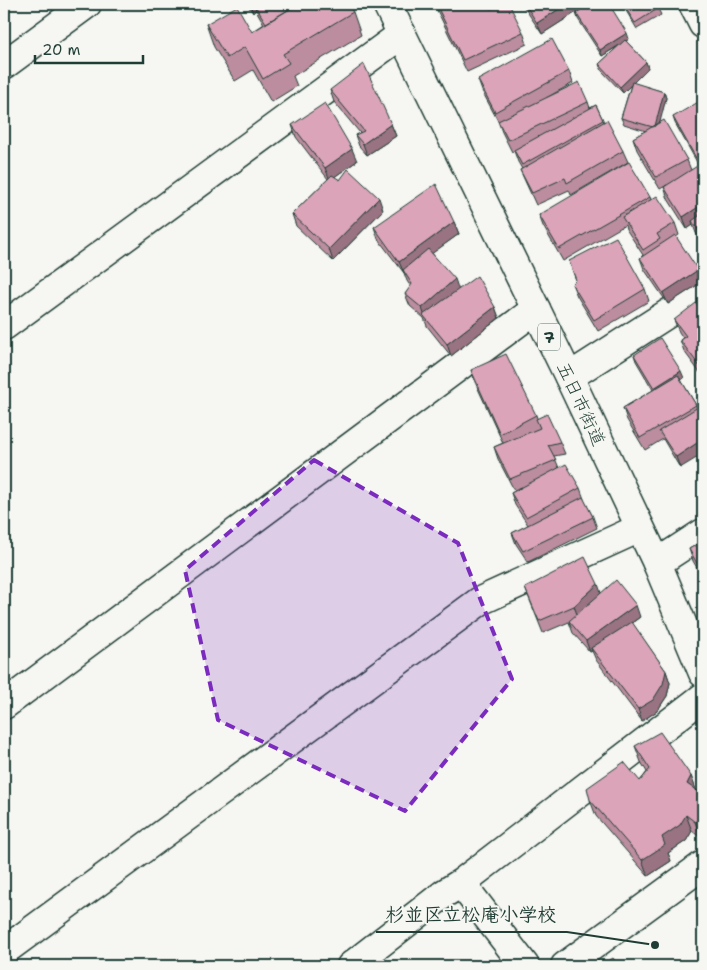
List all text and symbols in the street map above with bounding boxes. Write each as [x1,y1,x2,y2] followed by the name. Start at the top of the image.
[35,32,142,64] scale bar
[42,40,81,60] text: 20 m
[538,324,560,351] road number: 7
[551,358,611,450] street label: 五日市街道
[376,898,567,932] callout: 杉並区立松庵小学校
[385,902,557,927] text: 杉並区立松庵小学校

